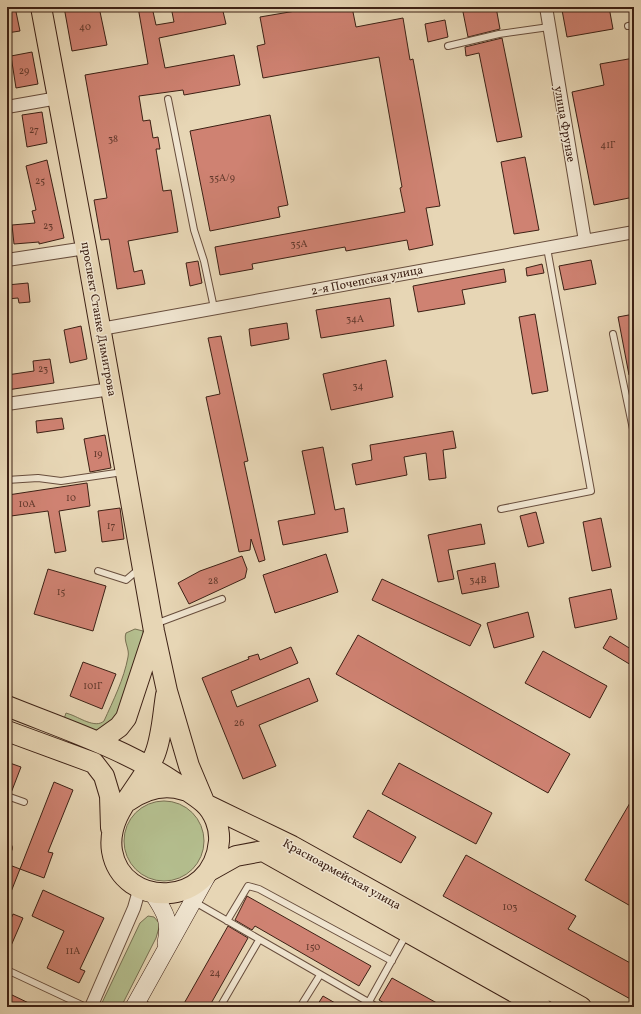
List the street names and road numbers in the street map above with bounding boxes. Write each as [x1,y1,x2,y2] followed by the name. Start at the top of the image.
[549,85,579,164] street label: улица Фрунзе
[77,241,120,398] street label: проспект Станке Димитрова
[310,262,425,300] street label: 2-я Почепская улица
[279,836,404,914] street label: Красноармейская улица

